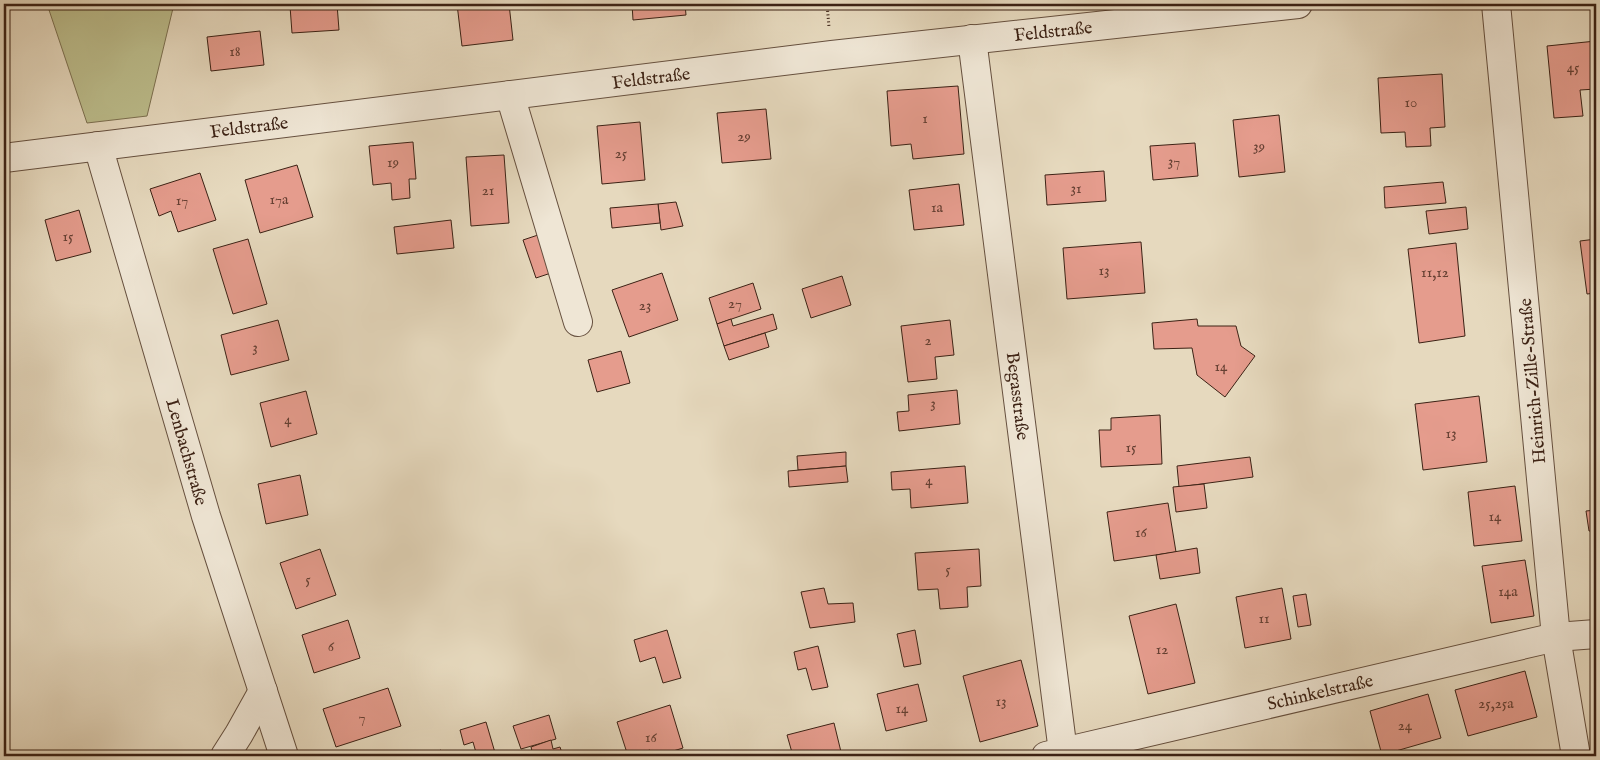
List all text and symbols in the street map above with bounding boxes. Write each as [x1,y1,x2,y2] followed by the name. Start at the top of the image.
[1013,17,1093,48] street label: Feldstraße
[229,42,241,61] house number: 18
[1567,58,1580,77] house number: 45
[611,63,692,96] street label: Feldstraße
[1405,93,1417,112] house number: 10
[922,109,928,128] house number: 1
[209,112,290,145] street label: Feldstraße
[737,127,751,146] house number: 29
[1253,137,1265,156] house number: 39
[615,144,628,163] house number: 25
[1168,152,1180,171] house number: 37
[387,153,399,172] house number: 19
[1070,179,1082,198] house number: 31
[482,181,494,200] house number: 21
[269,190,289,209] house number: 17a
[176,191,188,210] house number: 17
[931,198,944,217] house number: 1a
[62,227,74,246] house number: 15
[1098,261,1110,280] house number: 13
[1421,263,1449,282] house number: 11,12
[728,294,742,313] house number: 27
[639,296,651,315] house number: 23
[1515,297,1552,465] street label: Heinrich-Zille-Straße
[924,331,932,350] house number: 2
[252,338,258,357] house number: 3
[1000,351,1033,441] street label: Begasstraße
[1215,357,1228,376] house number: 14
[930,394,936,413] house number: 3
[159,396,212,508] street label: Lenbachstraße
[284,410,292,429] house number: 4
[1445,424,1457,443] house number: 13
[1125,438,1137,457] house number: 15
[925,471,933,490] house number: 4
[1489,507,1502,526] house number: 14
[1135,523,1148,542] house number: 16
[945,560,951,579] house number: 5
[305,570,311,589] house number: 5
[1498,582,1518,601] house number: 14a
[1258,609,1270,628] house number: 11
[328,637,335,656] house number: 6
[1156,640,1168,659] house number: 12
[1265,670,1376,717] street label: Schinkelstraße
[995,692,1007,711] house number: 13
[1478,694,1514,713] house number: 25,25a
[896,699,909,718] house number: 14
[358,708,366,727] house number: 7
[1398,716,1413,735] house number: 24
[645,728,658,747] house number: 16

